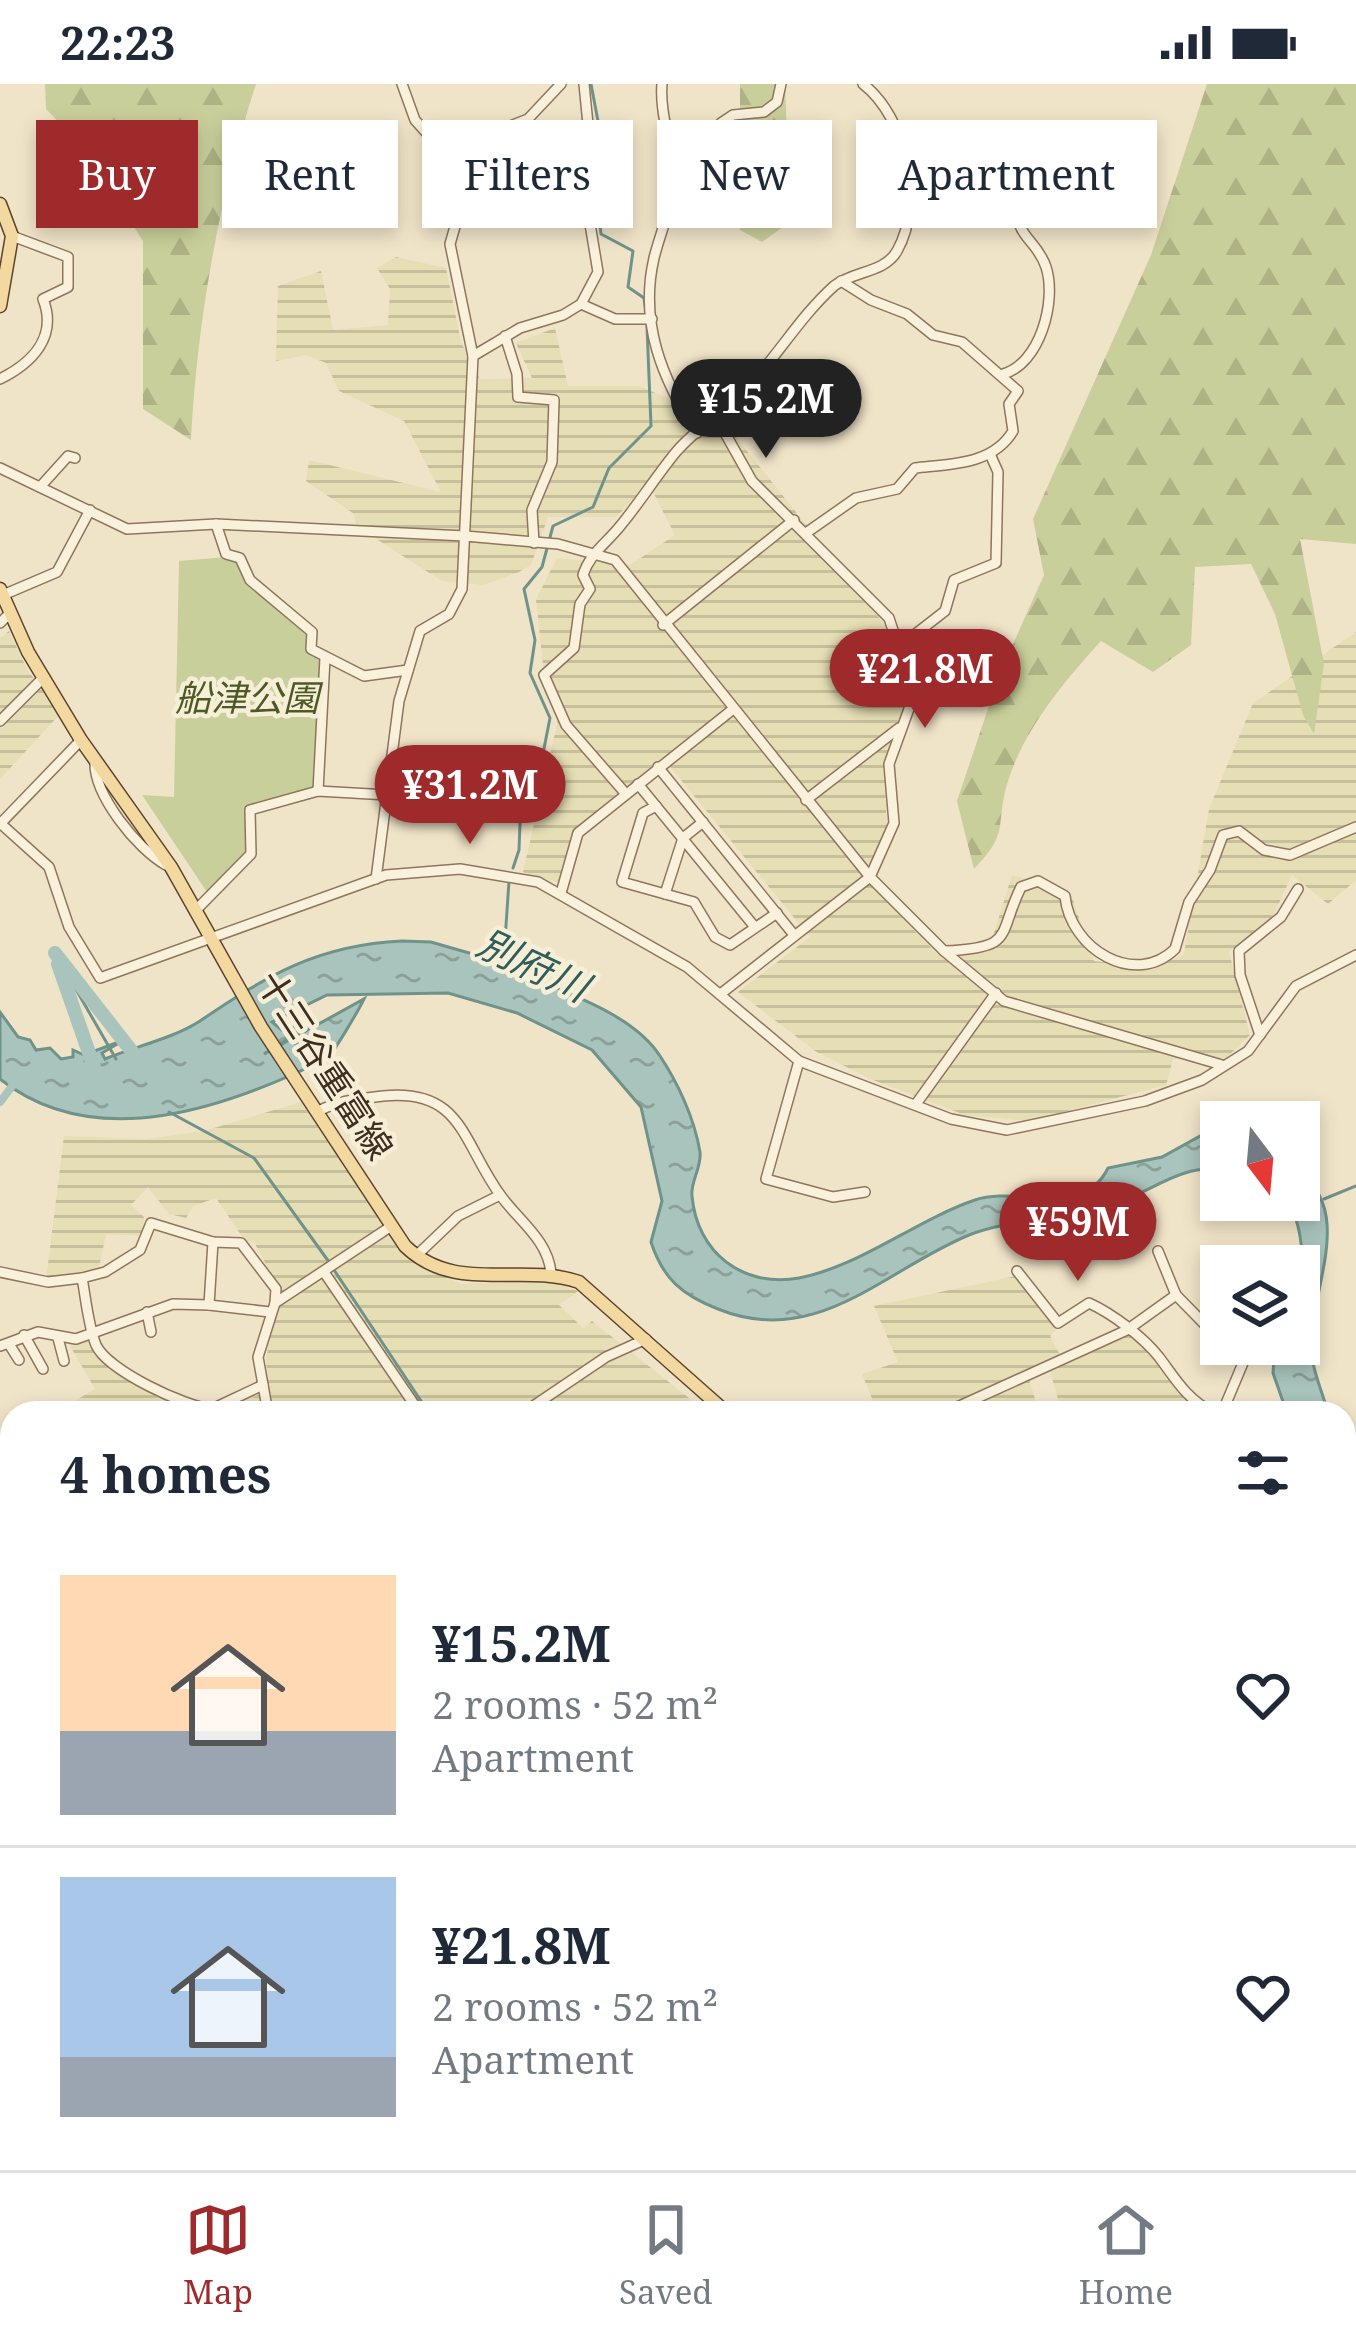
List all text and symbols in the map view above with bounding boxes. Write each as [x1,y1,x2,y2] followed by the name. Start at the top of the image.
[60,12,175,73] text: 22:23
[36,120,198,228] chip: Buy
[222,120,398,228] chip: Rent
[422,120,633,228] chip: Filters
[657,120,832,228] chip: New
[856,120,1157,228] chip: Apartment
[668,359,864,461] pin: ¥15.2M
[698,371,834,424] text: ¥15.2M
[827,629,1023,731] pin: ¥21.8M
[857,641,993,694] text: ¥21.8M
[175,673,324,722] park label: 船津公園
[372,745,568,847] pin: ¥31.2M
[402,757,538,810] text: ¥31.2M
[469,915,601,1014] water label: 別府川
[246,961,405,1169] street label: 十三谷重富線
[1200,1101,1320,1221] north arrow
[1200,1101,1320,1365] map controls
[1007,1182,1149,1284] pin: ¥59M
[1026,1194,1130,1247] text: ¥59M
[1200,1245,1320,1365] button: layers
[60,1438,271,1508] text: 4 homes
[1230,1440,1296,1506] icon: filters
[432,1607,611,1677] text: ¥15.2M
[156,1623,300,1767] icon: home
[1230,1662,1296,1728] icon: heart
[432,1677,718,1730] text: 2 rooms · 52 m²
[432,1730,634,1783] text: Apartment
[432,1909,611,1979] text: ¥21.8M
[156,1925,300,2069] icon: home
[1230,1964,1296,2030] icon: heart
[432,1979,718,2032] text: 2 rooms · 52 m²
[432,2032,634,2085] text: Apartment
[183,2197,253,2314] tab: Map
[619,2197,713,2314] tab: Saved
[1079,2197,1173,2314] tab: Home

